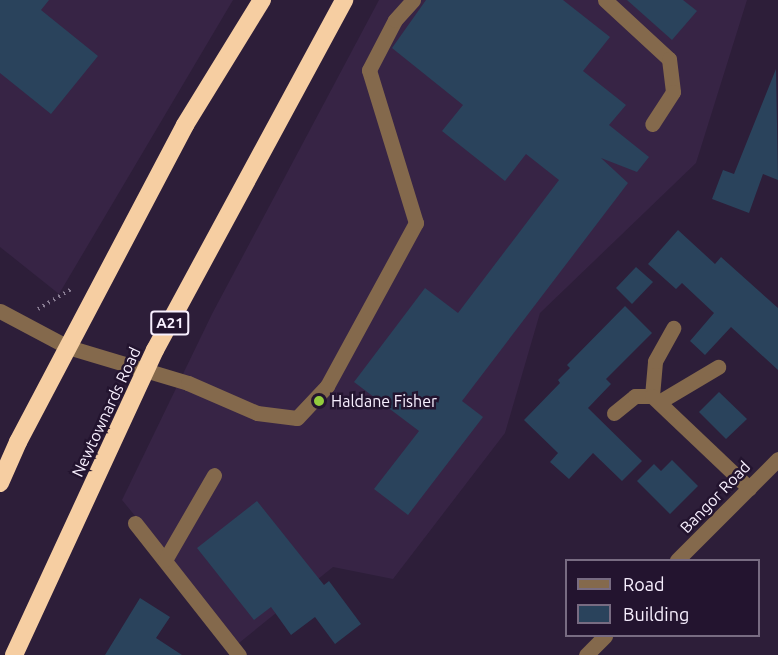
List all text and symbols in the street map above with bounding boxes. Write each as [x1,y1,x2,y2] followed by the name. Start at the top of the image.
[149,311,191,335] road number: A21
[68,344,144,480] street label: Newtownards Road
[331,391,437,411] place label: Haldane Fisher
[312,394,326,408] marker: Haldane Fisher
[676,457,754,537] street label: Bangor Road
[565,559,760,637] legend
[623,574,665,594] text: Road
[623,604,689,624] text: Building

